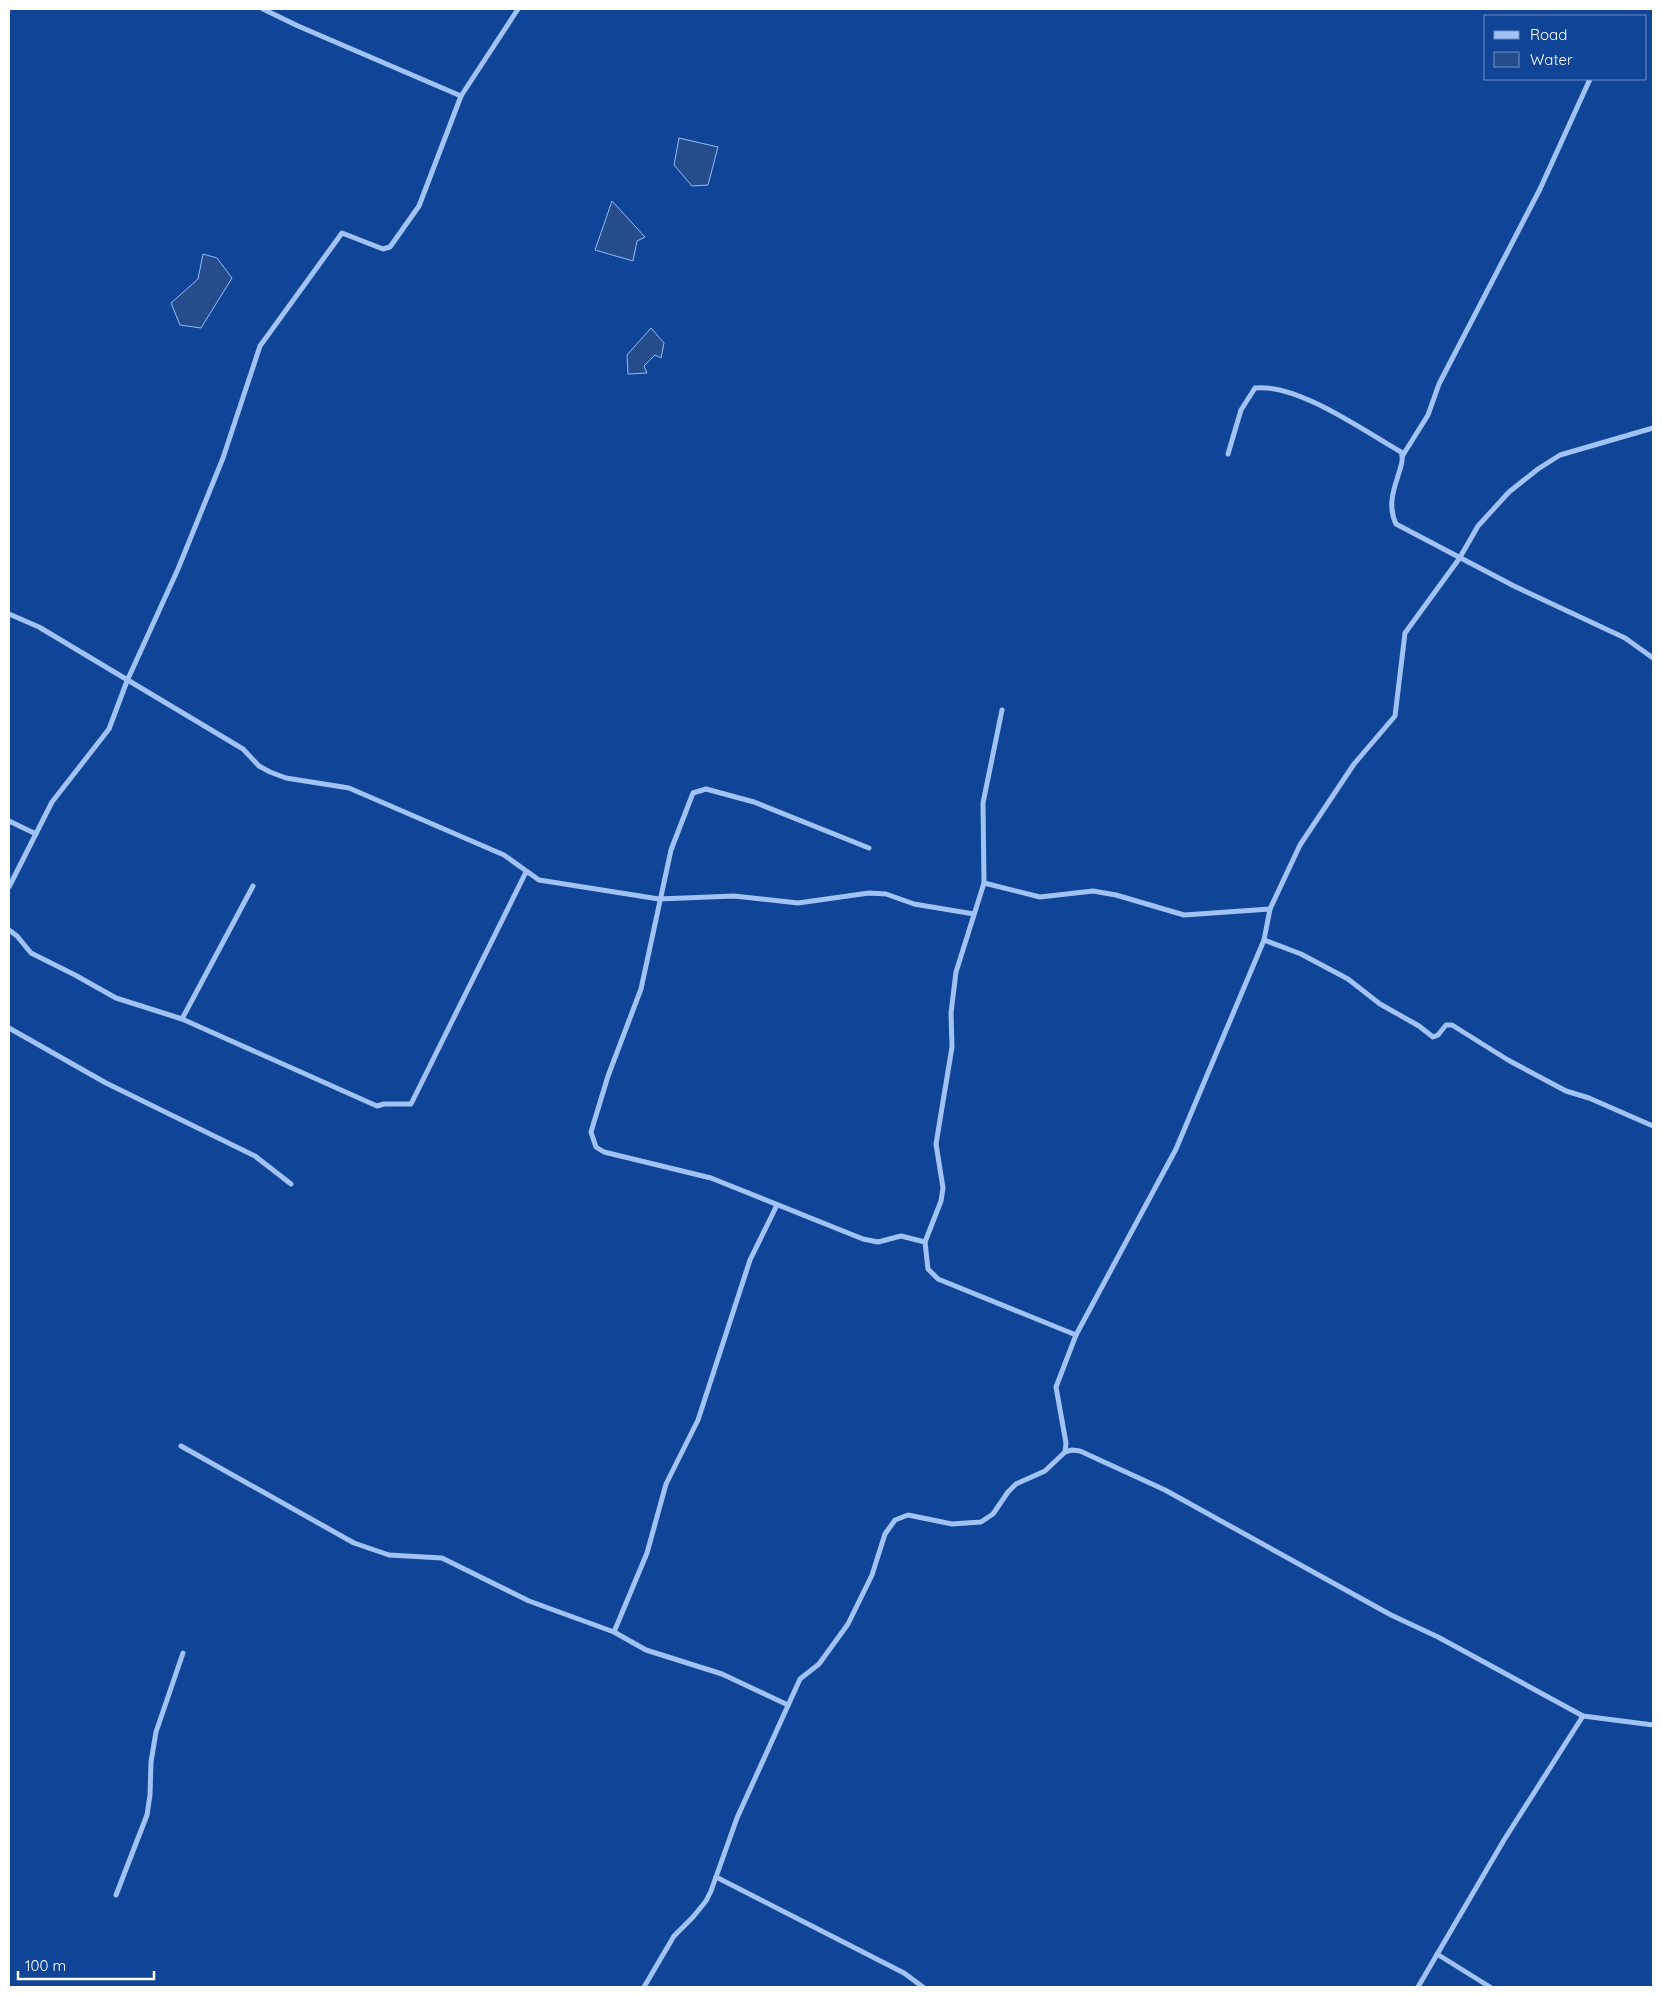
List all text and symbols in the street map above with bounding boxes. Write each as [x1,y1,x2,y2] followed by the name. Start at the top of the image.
[1484,15,1647,80] legend
[1530,25,1567,44] text: Road
[1530,50,1573,69] text: Water
[18,1948,154,1980] scale bar
[25,1956,66,1975] text: 100 m

